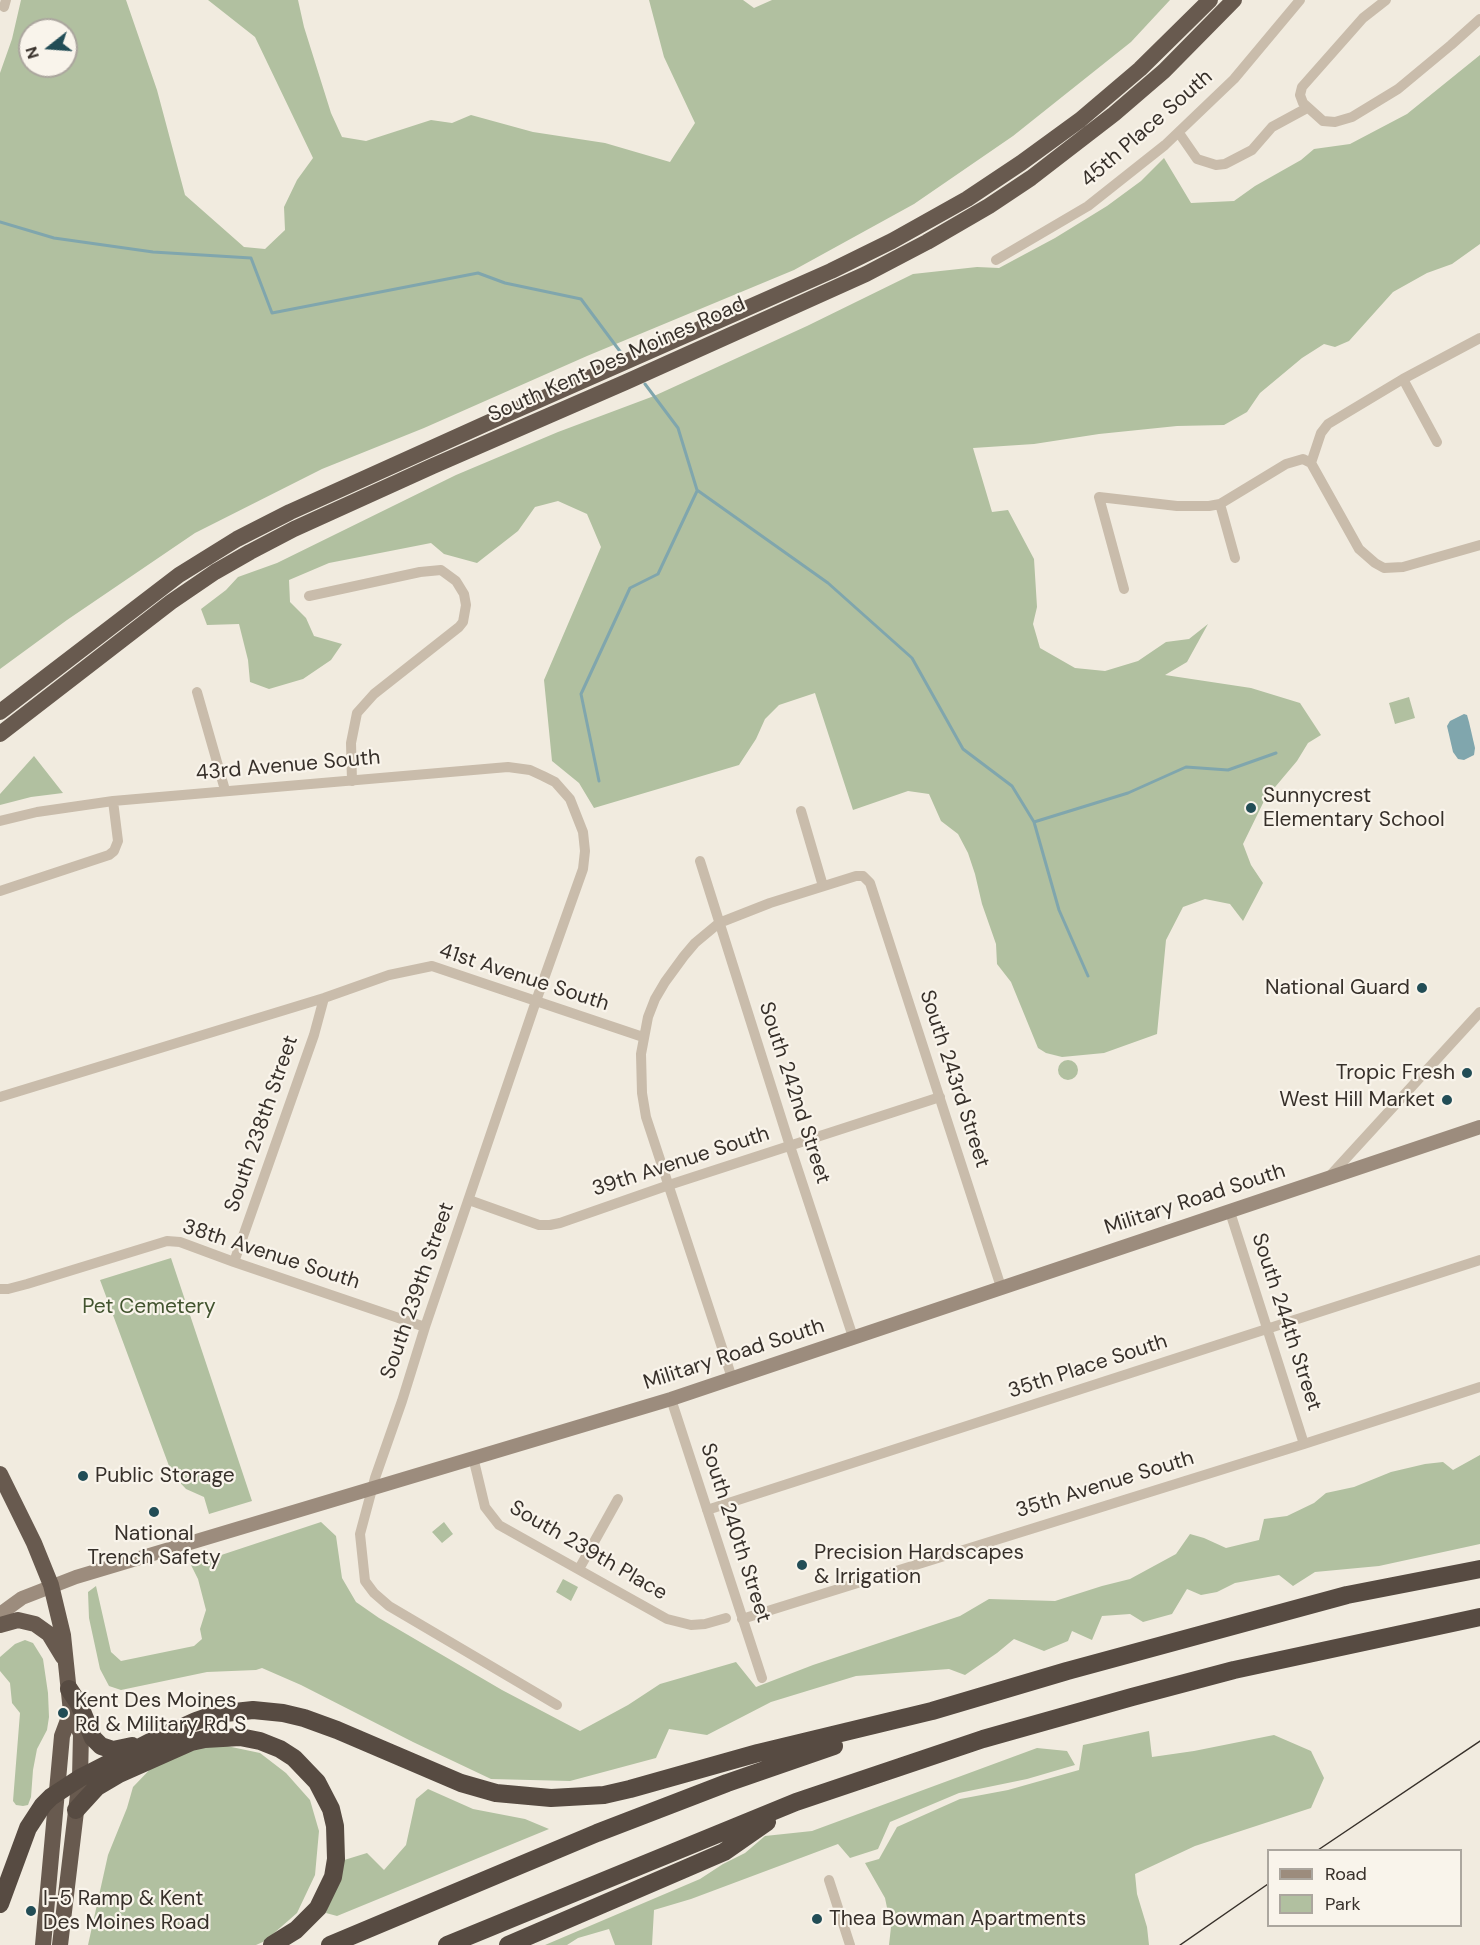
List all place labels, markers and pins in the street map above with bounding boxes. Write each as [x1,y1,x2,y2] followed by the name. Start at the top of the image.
[1263,783,1445,833] place label: Sunnycrest Elementary School
[1244,801,1258,815] marker: Sunnycrest Elementary School
[1265,975,1410,1001] place label: National Guard
[1415,981,1429,995] marker: National Guard
[1336,1060,1455,1086] place label: Tropic Fresh
[1460,1066,1474,1080] marker: Tropic Fresh
[1279,1087,1435,1113] place label: West Hill Market
[1440,1093,1454,1107] marker: West Hill Market
[95,1463,235,1489] place label: Public Storage
[76,1469,90,1483] marker: Public Storage
[147,1505,161,1519] marker: National Trench Safety
[87,1521,221,1571] place label: National Trench Safety
[814,1540,1024,1590] place label: Precision Hardscapes & Irrigation
[795,1558,809,1572] marker: Precision Hardscapes & Irrigation
[75,1688,246,1738] place label: Kent Des Moines Rd & Military Rd S
[56,1706,70,1720] marker: Kent Des Moines Rd & Military Rd S
[43,1886,210,1936] place label: I-5 Ramp & Kent Des Moines Road
[24,1904,38,1918] marker: I-5 Ramp & Kent Des Moines Road
[829,1906,1086,1932] place label: Thea Bowman Apartments
[810,1912,824,1926] marker: Thea Bowman Apartments

